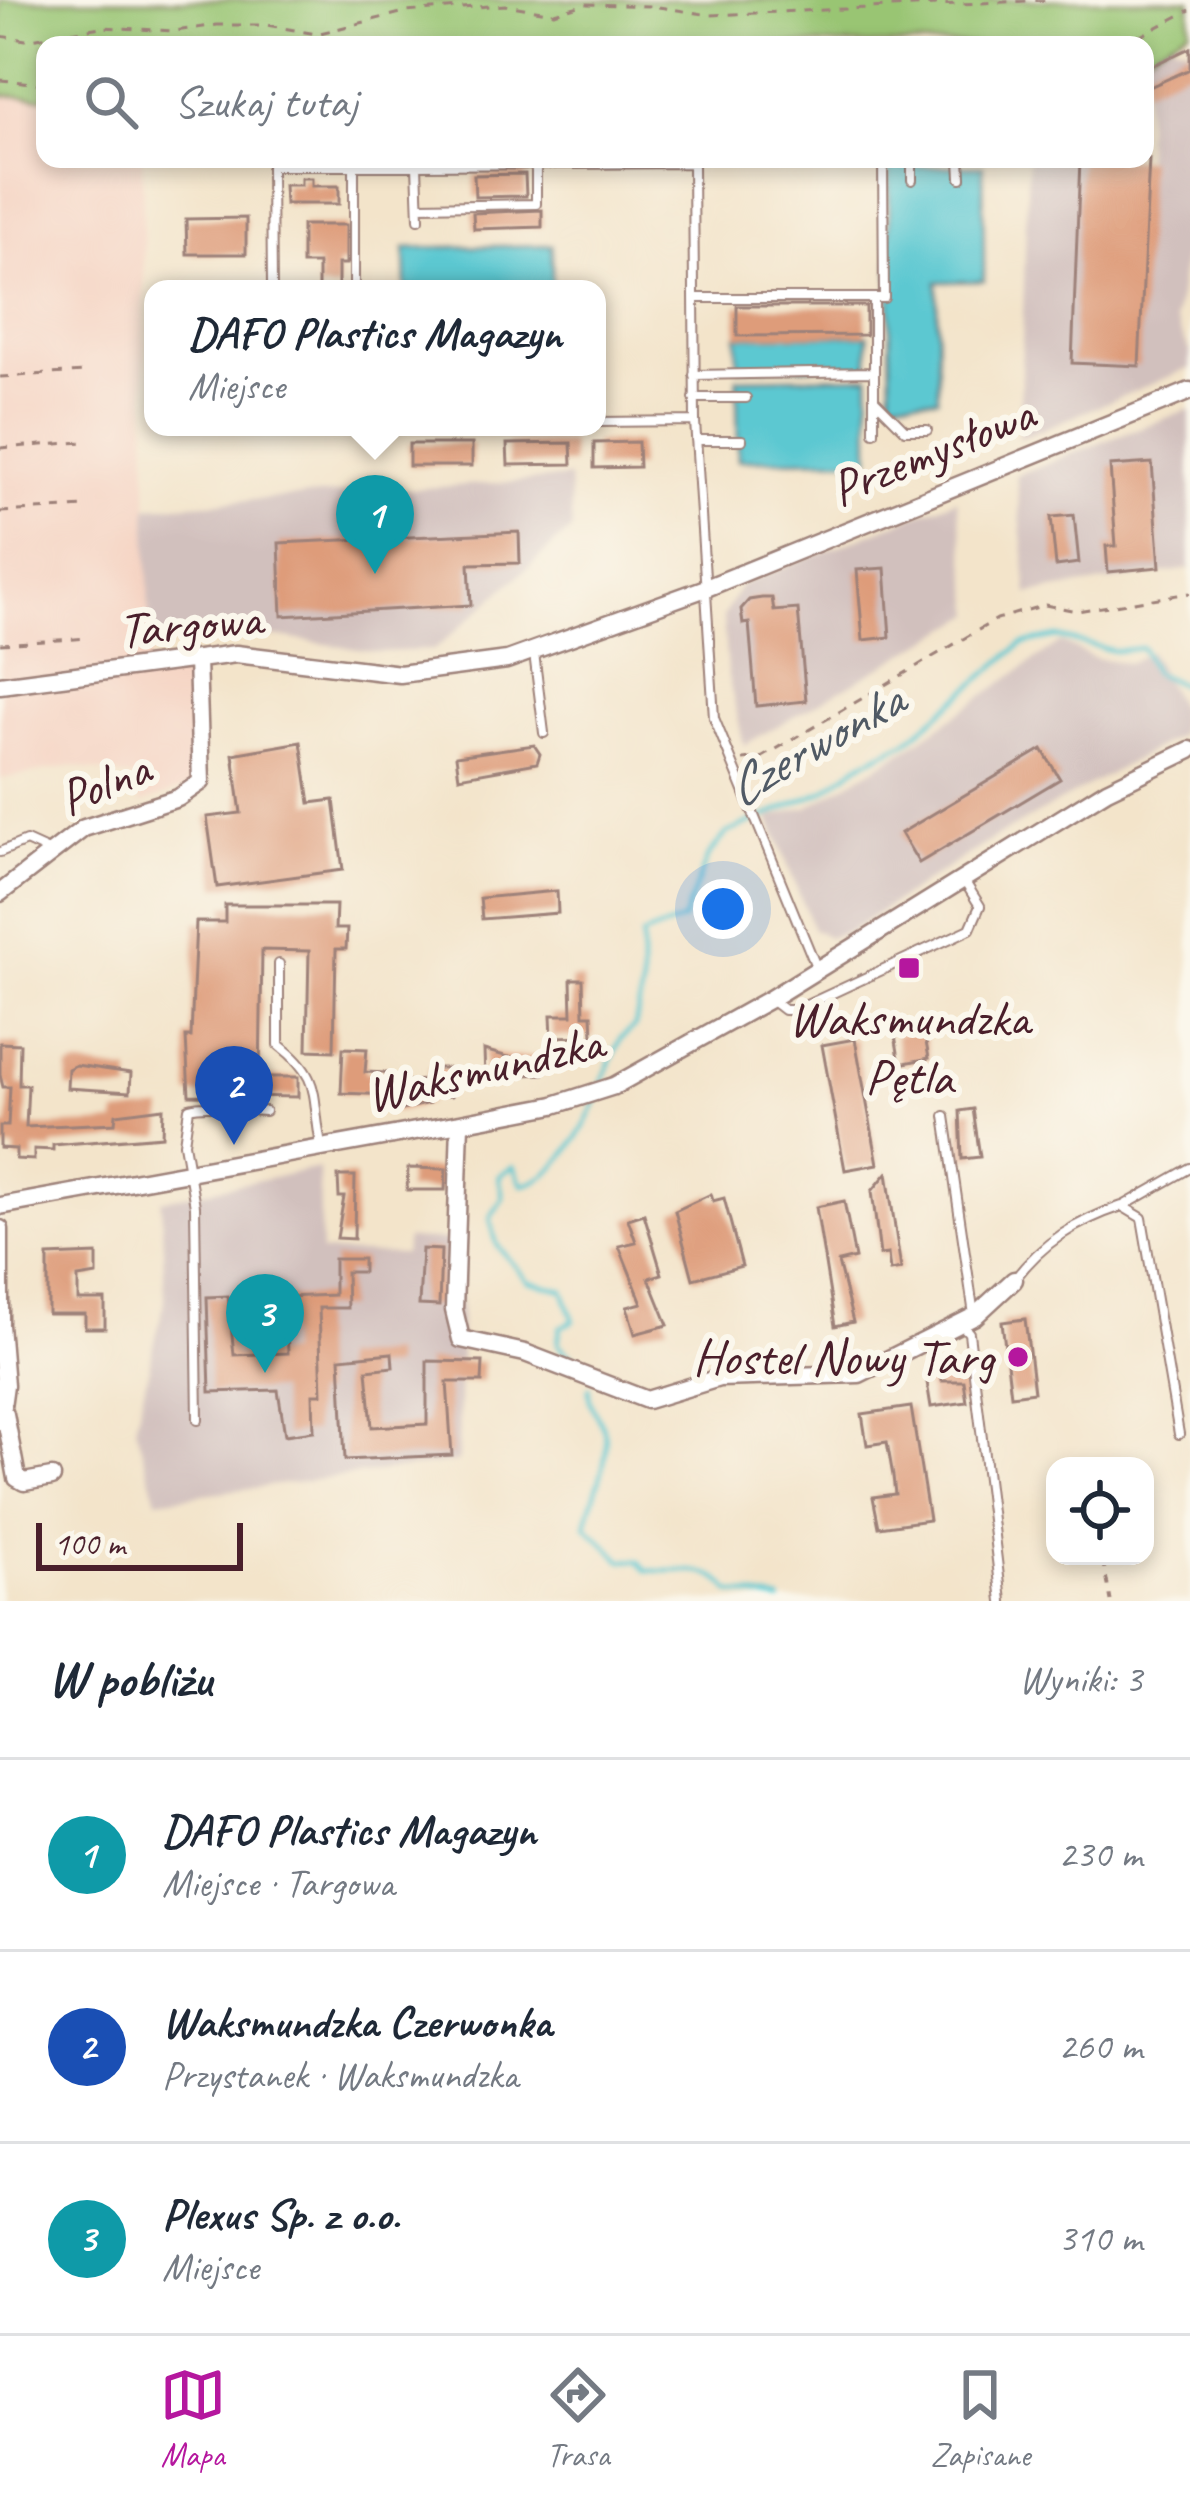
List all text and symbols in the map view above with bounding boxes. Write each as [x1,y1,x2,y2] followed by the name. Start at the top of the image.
[36,36,1154,168] search box
[78,69,144,135] icon: search
[174,74,357,131] text: Szukaj tutaj
[144,280,606,436] popup
[188,305,562,362] text: DAFO Plastics Magazyn
[188,362,285,411] text: Miejsce
[821,380,1046,521] street label: Przemysłowa
[336,475,414,574] pin: 1
[116,586,268,662] street label: Targowa
[713,663,920,822] water label: Czerwonka
[49,735,162,830] street label: Polna
[693,879,753,939] your location
[896,955,922,981] marker: Waksmundzka Pętla
[788,986,1034,1109] place label: Waksmundzka Pętla
[359,1009,613,1126] street label: Waksmundzka
[195,1046,273,1145] pin: 2
[226,1274,304,1373] pin: 3
[693,1325,997,1389] place label: Hostel Nowy Targ
[1005,1344,1031,1370] marker: Hostel Nowy Targ
[1046,1457,1154,1565] map controls
[1046,1457,1154,1565] button: locate
[36,1517,243,1570] scale bar
[54,1523,125,1565] text: 100 m
[48,1647,211,1711] text: W pobliżu
[1019,1655,1142,1704] text: Wyniki: 3
[162,1802,536,1859] text: DAFO Plastics Magazyn
[78,1830,96,1879] text: 1
[1058,1830,1142,1879] text: 230 m
[162,1859,394,1908] text: Miejsce · Targowa
[162,1994,552,2051] text: Waksmundzka Czerwonka
[78,2022,96,2071] text: 2
[1058,2022,1142,2071] text: 260 m
[162,2051,518,2100] text: Przystanek · Waksmundzka
[162,2186,400,2243] text: Plexus Sp. z o.o.
[78,2214,96,2263] text: 3
[1058,2214,1142,2263] text: 310 m
[162,2243,259,2292] text: Miejsce
[160,2362,226,2476] tab: Mapa
[545,2362,611,2476] tab: Trasa
[930,2362,1030,2476] tab: Zapisane

